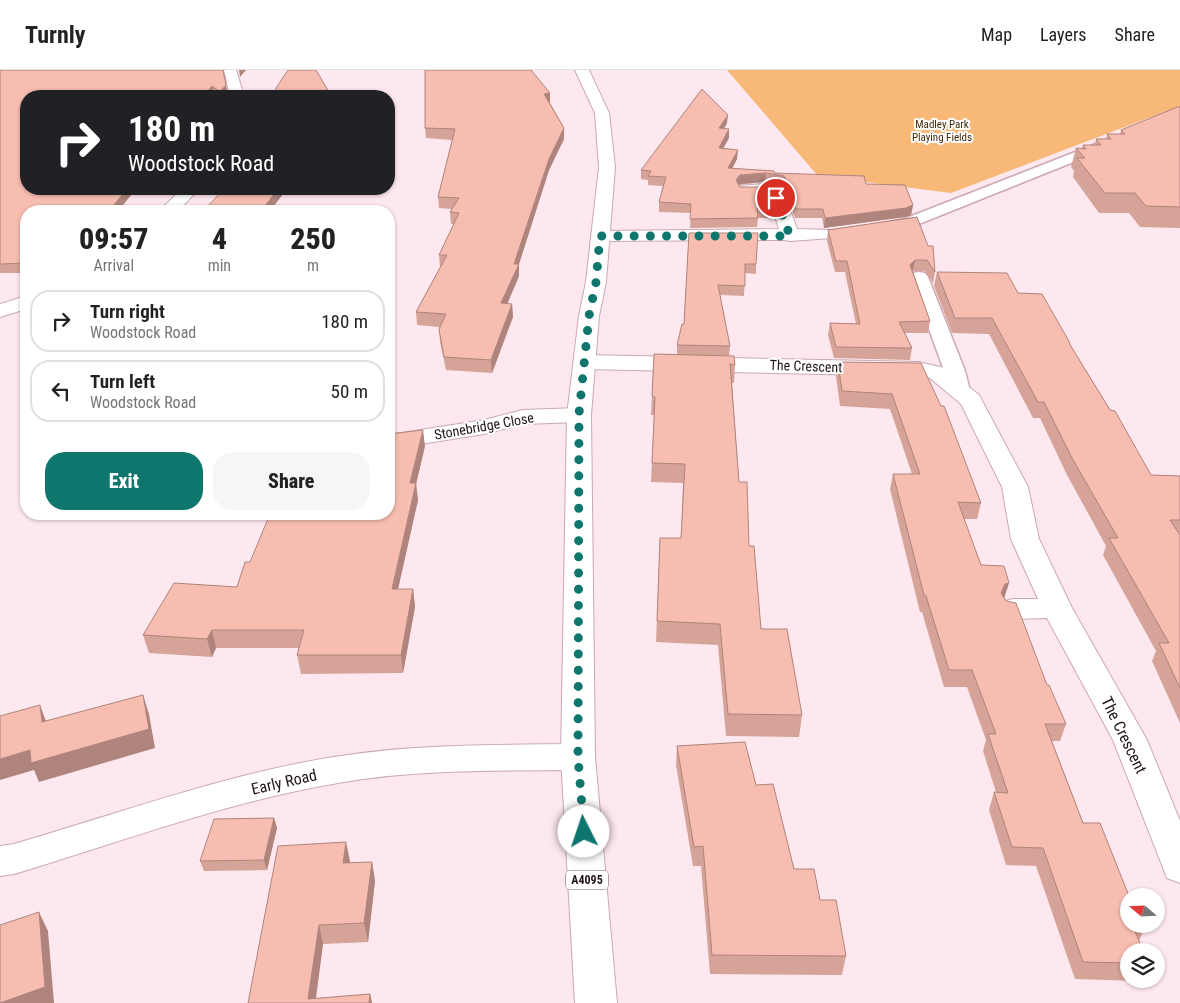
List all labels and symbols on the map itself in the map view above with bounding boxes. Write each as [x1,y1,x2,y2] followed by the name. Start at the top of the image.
[912,118,972,144] park label: Madley Park Playing Fields
[755,177,797,219] pin
[769,357,843,375] street label: The Crescent
[433,409,535,443] street label: Stonebridge Close
[1097,693,1151,777] street label: The Crescent
[249,765,319,799] street label: Early Road
[557,805,609,857] position arrow
[566,870,608,890] road number: A4095
[1120,888,1165,932] north arrow

